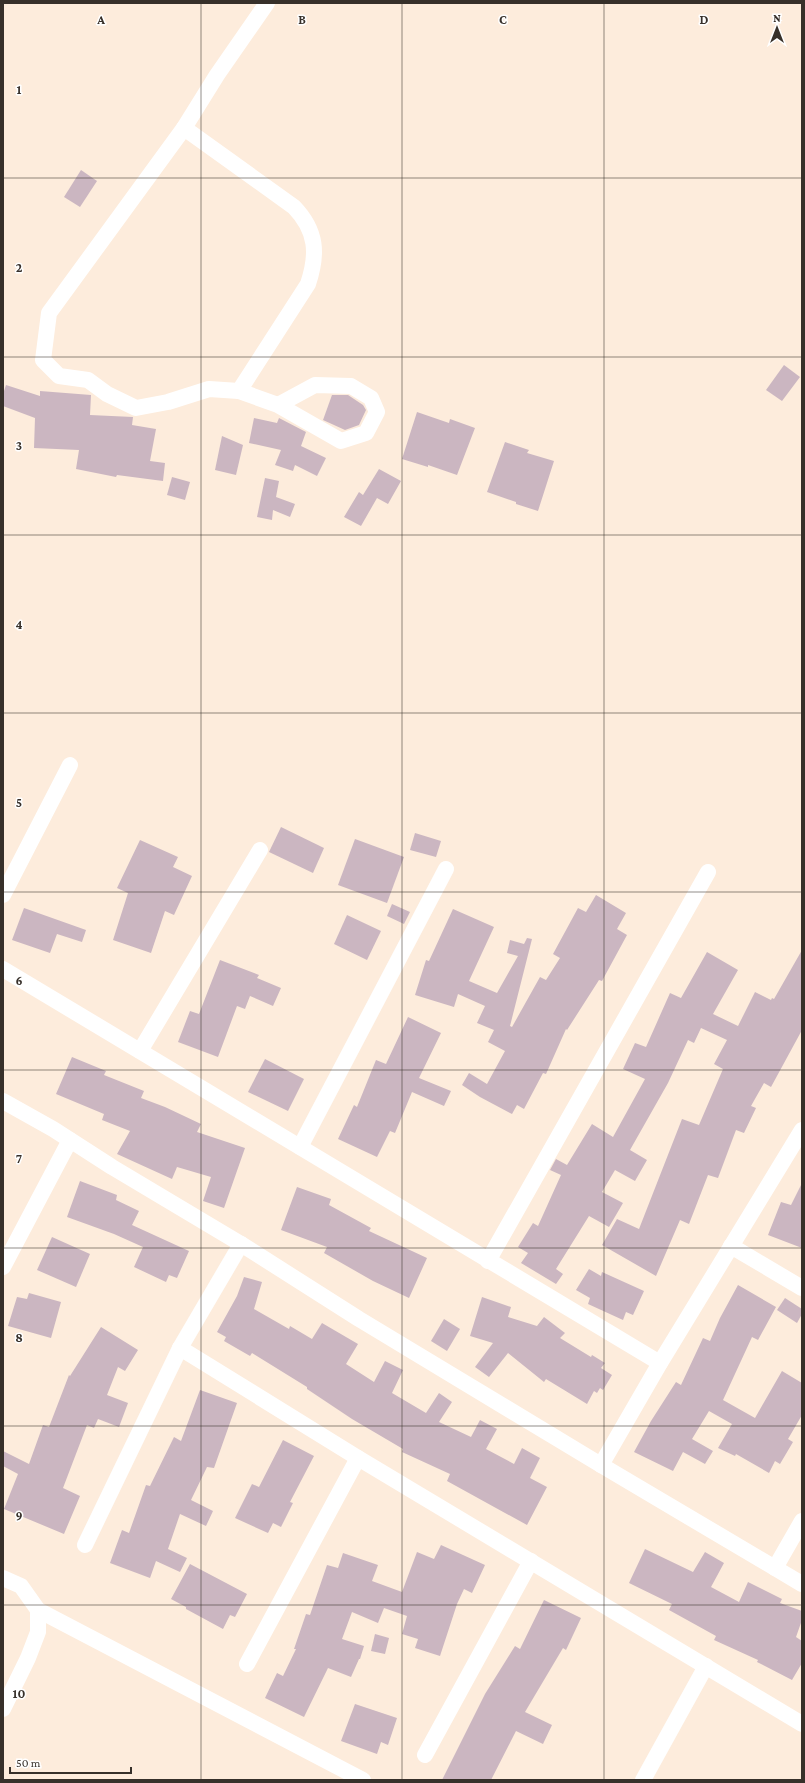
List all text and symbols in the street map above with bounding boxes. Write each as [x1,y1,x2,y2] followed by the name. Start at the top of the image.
[757,8,797,48] north arrow
[96,12,105,27] text: A
[298,12,306,27] text: B
[499,12,507,27] text: C
[700,12,709,27] text: D
[773,12,781,24] text: N
[17,82,22,97] text: 1
[16,260,23,275] text: 2
[16,438,22,453] text: 3
[15,617,23,632] text: 4
[16,795,22,810] text: 5
[15,973,23,988] text: 6
[16,1151,22,1166] text: 7
[15,1330,23,1345] text: 8
[15,1508,23,1523] text: 9
[13,1686,25,1701] text: 10
[10,1749,131,1775] scale bar
[16,1756,41,1770] text: 50 m

